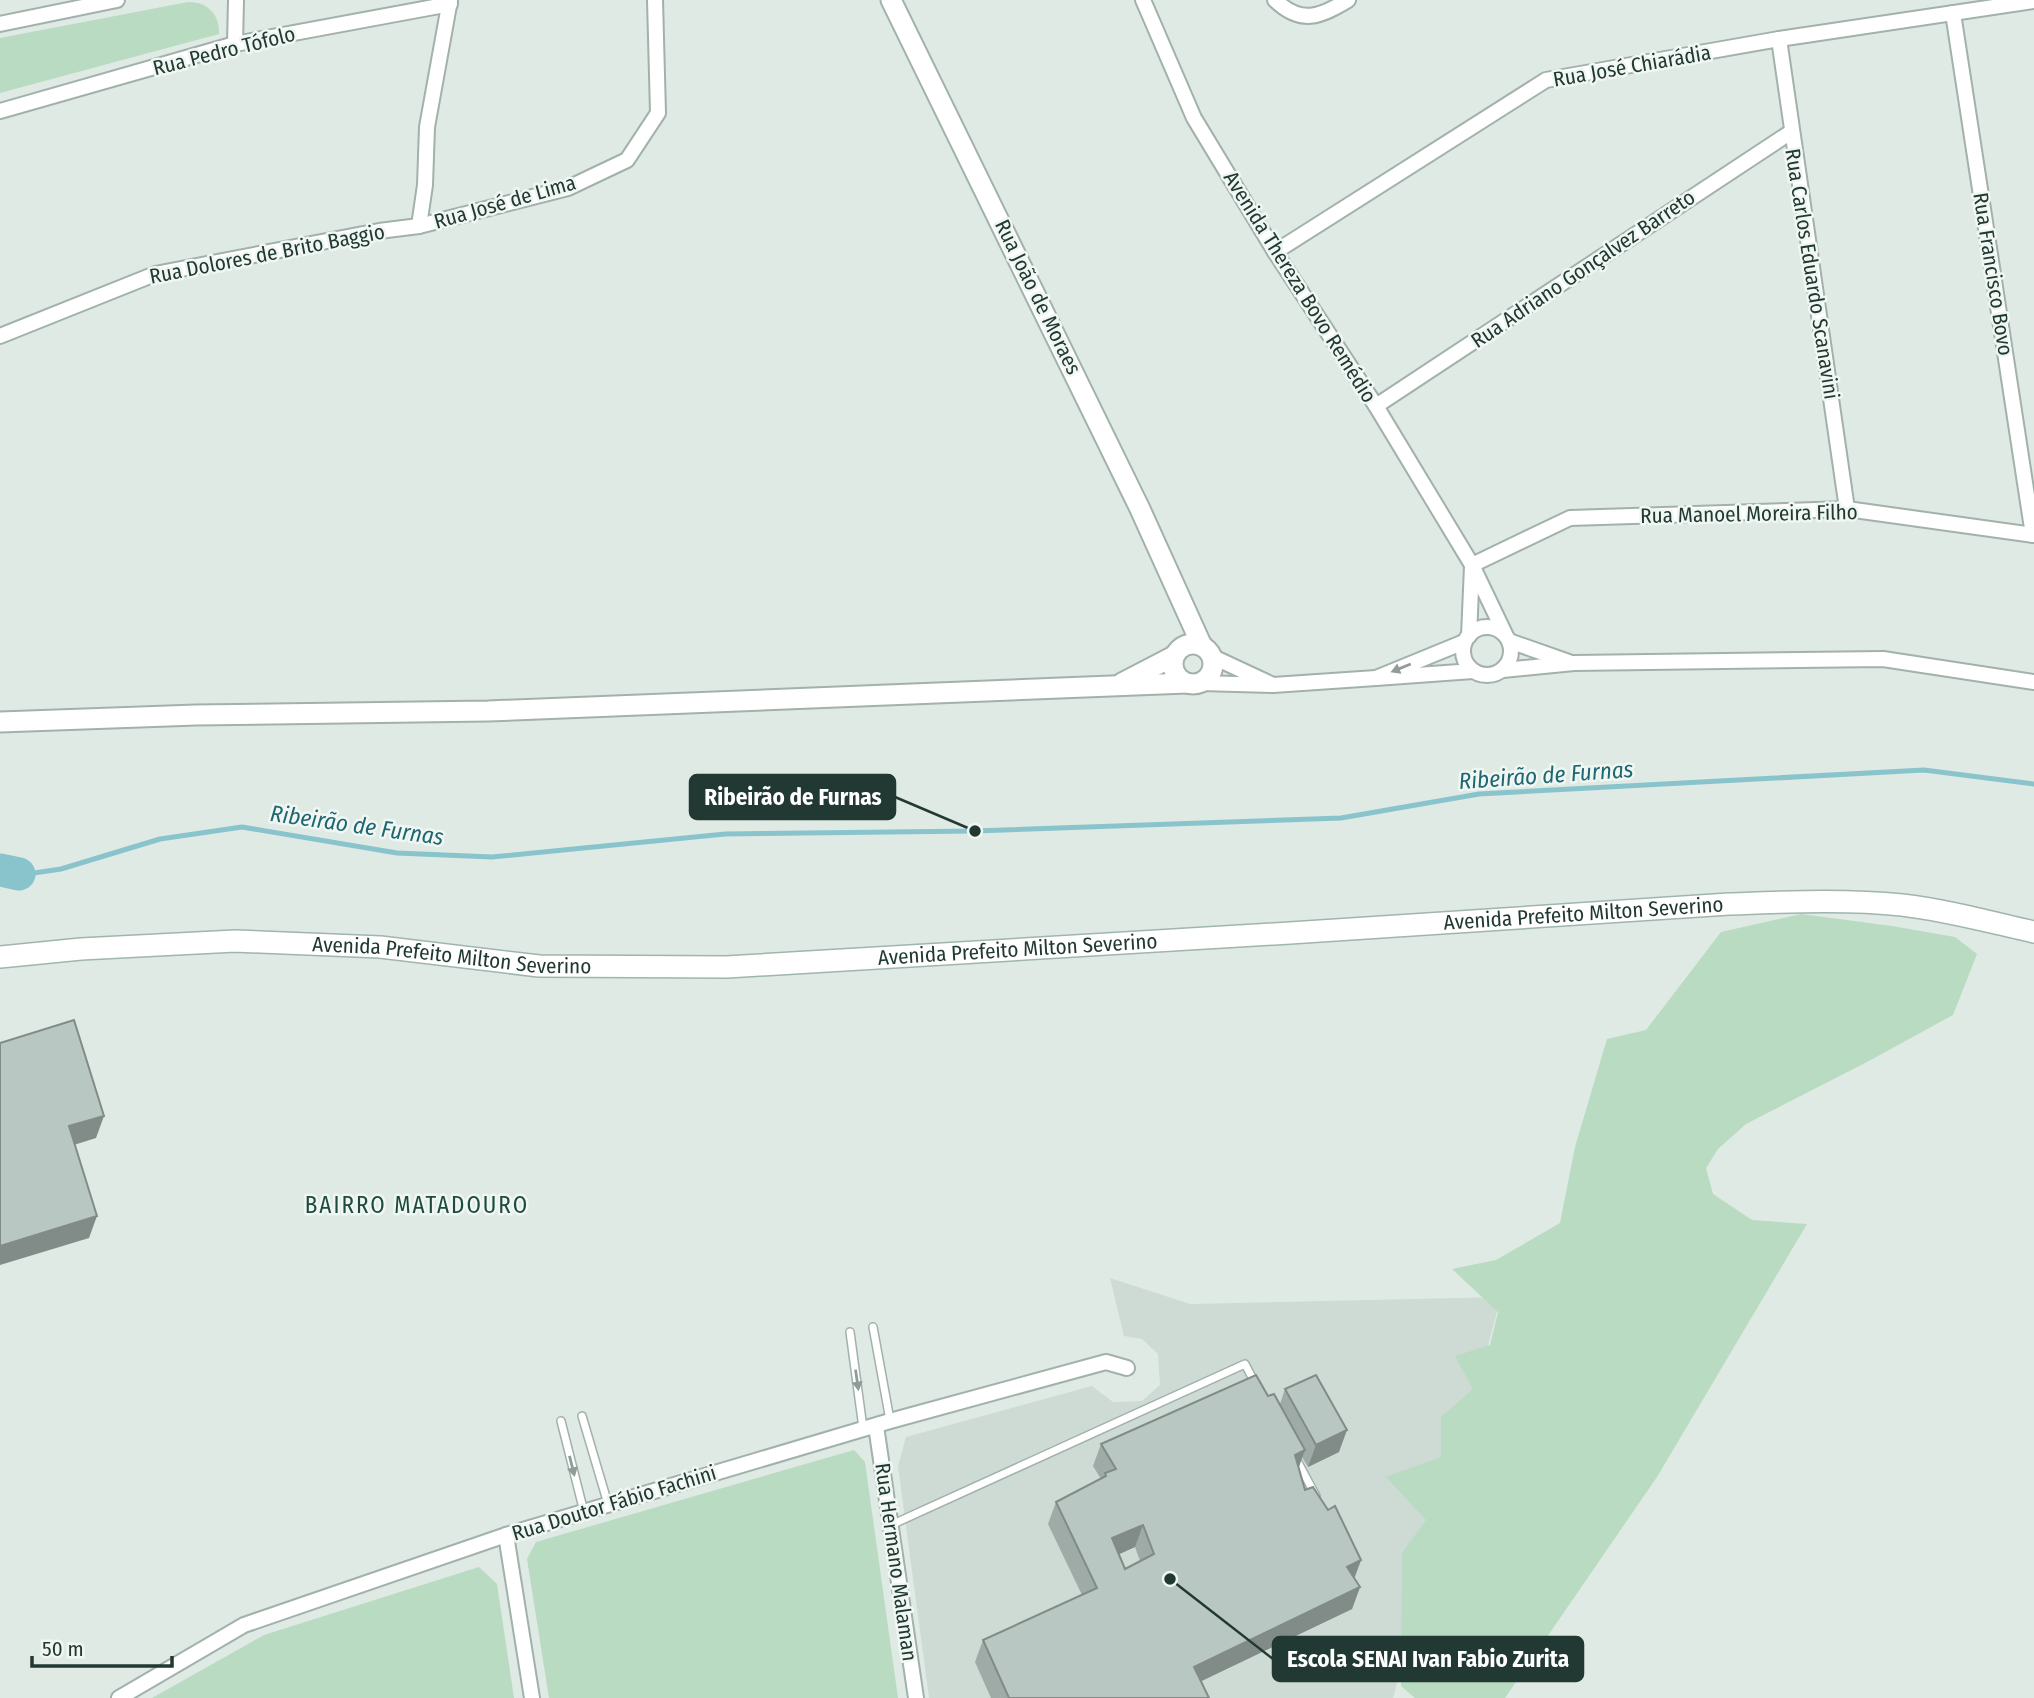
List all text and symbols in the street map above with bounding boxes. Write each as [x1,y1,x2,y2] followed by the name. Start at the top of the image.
[150,21,298,81] street label: Rua Pedro Tófolo
[1551,39,1713,93] street label: Rua José Chiarádia
[1779,147,1845,401] street label: Rua Carlos Eduardo Scanavini
[1218,166,1382,408] street label: Avenida Thereza Bovo Remédio
[431,169,579,235] street label: Rua José de Lima
[1466,184,1700,354] street label: Rua Adriano Gonçalvez Barreto
[1967,191,2019,357] street label: Rua Francisco Bovo
[989,215,1087,379] street label: Rua João de Moraes
[147,218,387,290] street label: Rua Dolores de Brito Baggio
[1640,499,1858,529] street label: Rua Manoel Moreira Filho
[1390,662,1411,673] one-way arrow
[1458,755,1634,795] water label: Ribeirão de Furnas
[690,775,895,819] callout: Ribeirão de Furnas
[704,783,882,811] text: Ribeirão de Furnas
[268,799,446,851] water label: Ribeirão de Furnas
[1443,891,1724,936] street label: Avenida Prefeito Milton Severino
[877,928,1158,971] street label: Avenida Prefeito Milton Severino
[312,931,591,979] street label: Avenida Prefeito Milton Severino
[305,1191,529,1219] district label: BAIRRO MATADOURO
[851,1370,862,1392] one-way arrow
[567,1455,578,1477] one-way arrow
[509,1460,719,1546] street label: Rua Doutor Fábio Fachini
[869,1461,923,1663] street label: Rua Hermano Malaman
[32,1624,172,1668] scale bar
[42,1636,84,1662] text: 50 m
[1273,1637,1583,1681] callout: Escola SENAI Ivan Fabio Zurita
[1287,1645,1569,1673] text: Escola SENAI Ivan Fabio Zurita

